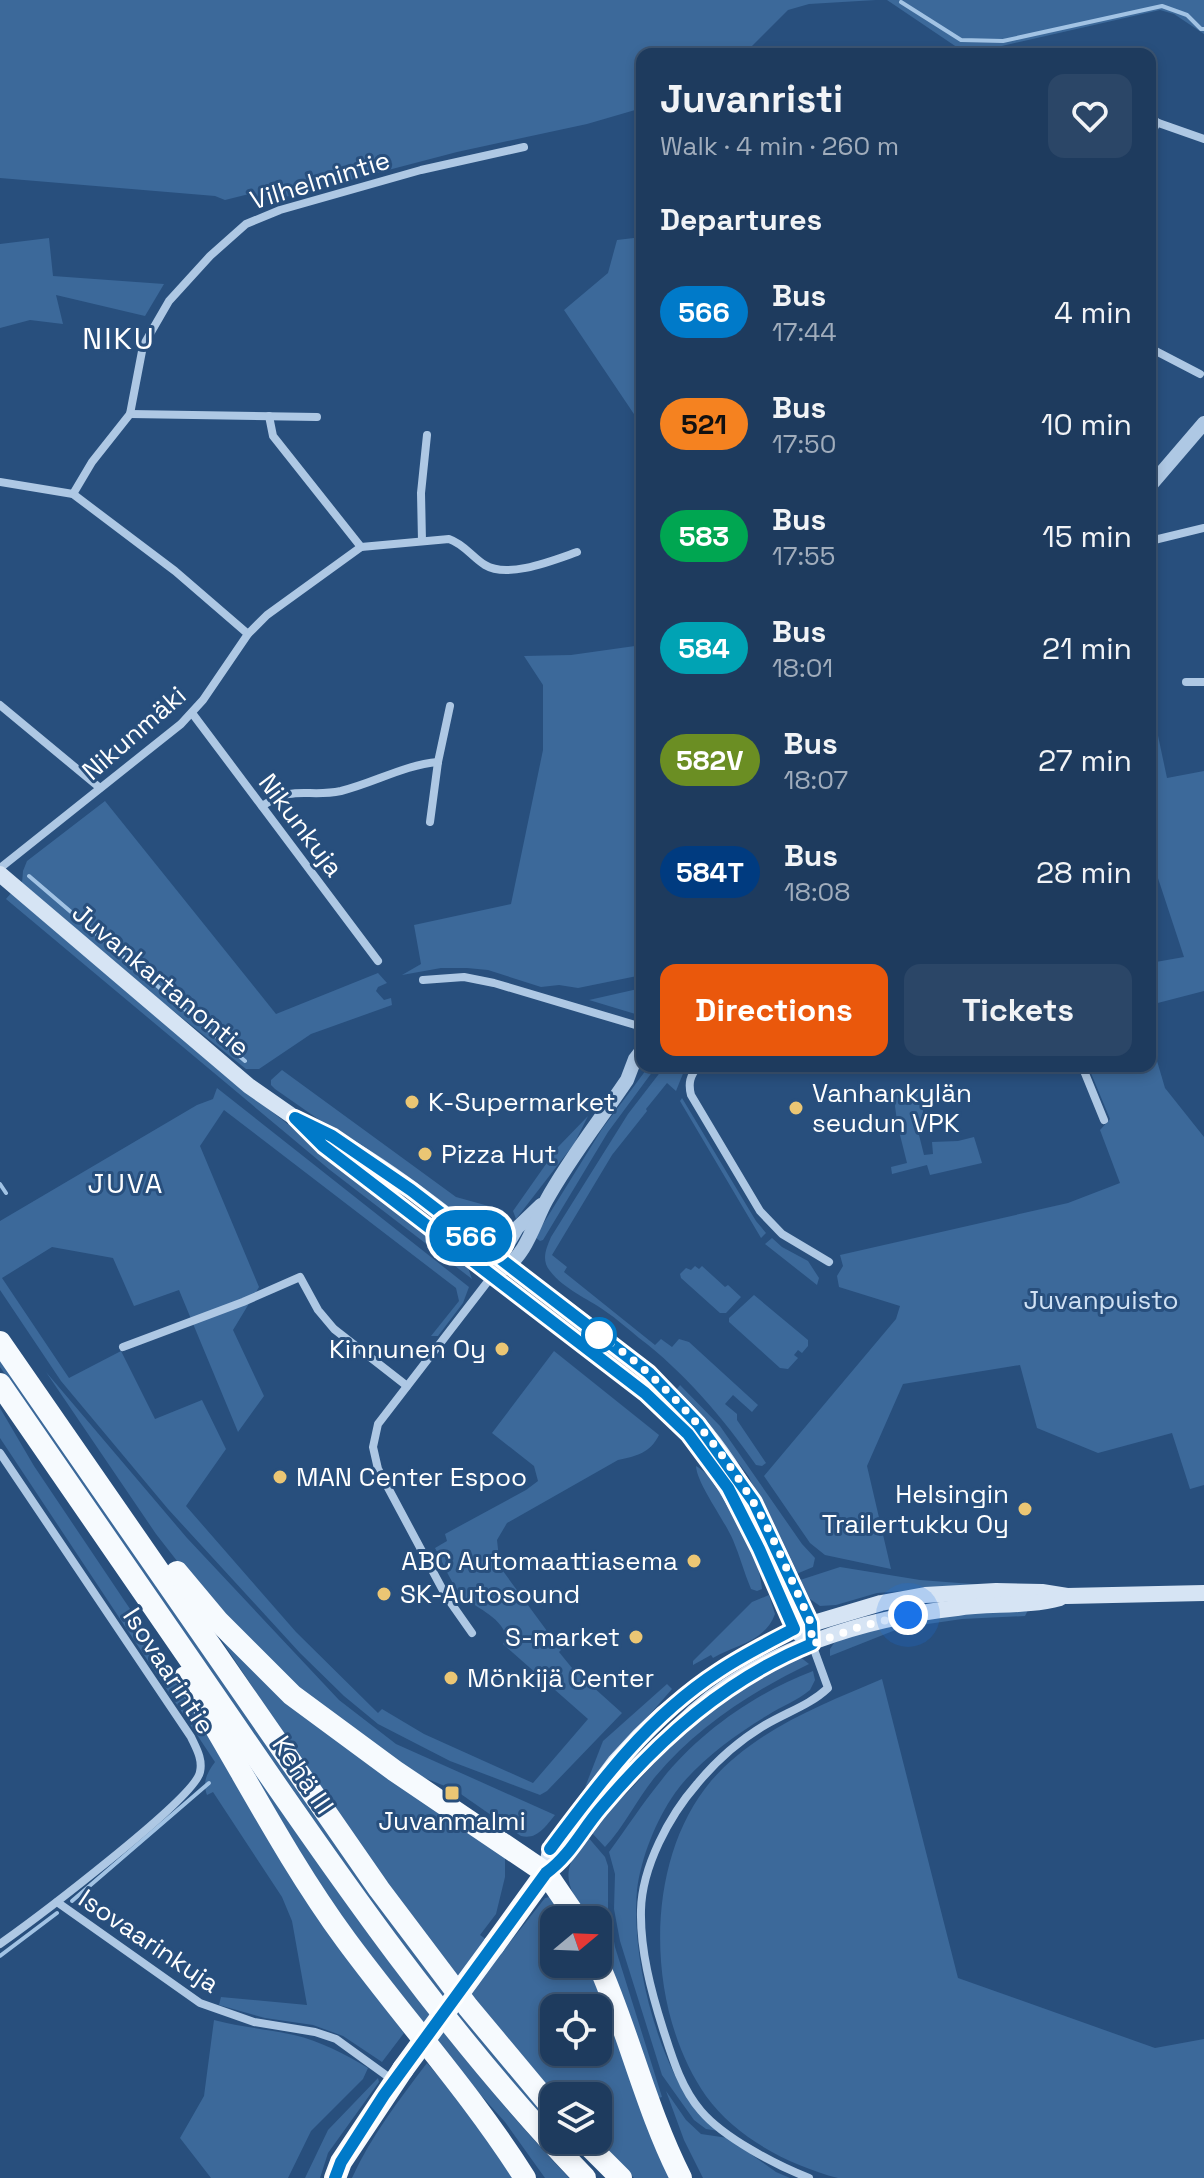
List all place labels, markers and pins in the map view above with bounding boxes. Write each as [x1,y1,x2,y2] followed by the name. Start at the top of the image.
[812,1076,972,1140] place label: Vanhankylän seudun VPK
[428,1085,616,1119] place label: K-Supermarket
[403,1093,421,1111] marker: K-Supermarket
[787,1099,805,1117] marker: Vanhankylän seudun VPK
[441,1137,557,1171] place label: Pizza Hut
[416,1145,434,1163] marker: Pizza Hut
[582,1318,616,1352] unlabelled marker
[329,1332,486,1366] place label: Kinnunen Oy
[493,1340,511,1358] marker: Kinnunen Oy
[296,1460,527,1494] place label: MAN Center Espoo
[271,1468,289,1486] marker: MAN Center Espoo
[822,1477,1009,1541] place label: Helsingin Trailertukku Oy
[1016,1500,1034,1518] marker: Helsingin Trailertukku Oy
[401,1544,678,1578] place label: ABC Automaattiasema
[685,1552,703,1570] marker: ABC Automaattiasema
[400,1577,580,1611] place label: SK-Autosound
[375,1585,393,1603] marker: SK-Autosound
[505,1620,620,1654] place label: S-market
[627,1628,645,1646] marker: S-market
[467,1661,654,1695] place label: Mönkijä Center
[442,1669,460,1687] marker: Mönkijä Center
[443,1784,461,1802] marker: Juvanmalmi
[378,1804,526,1838] place label: Juvanmalmi

